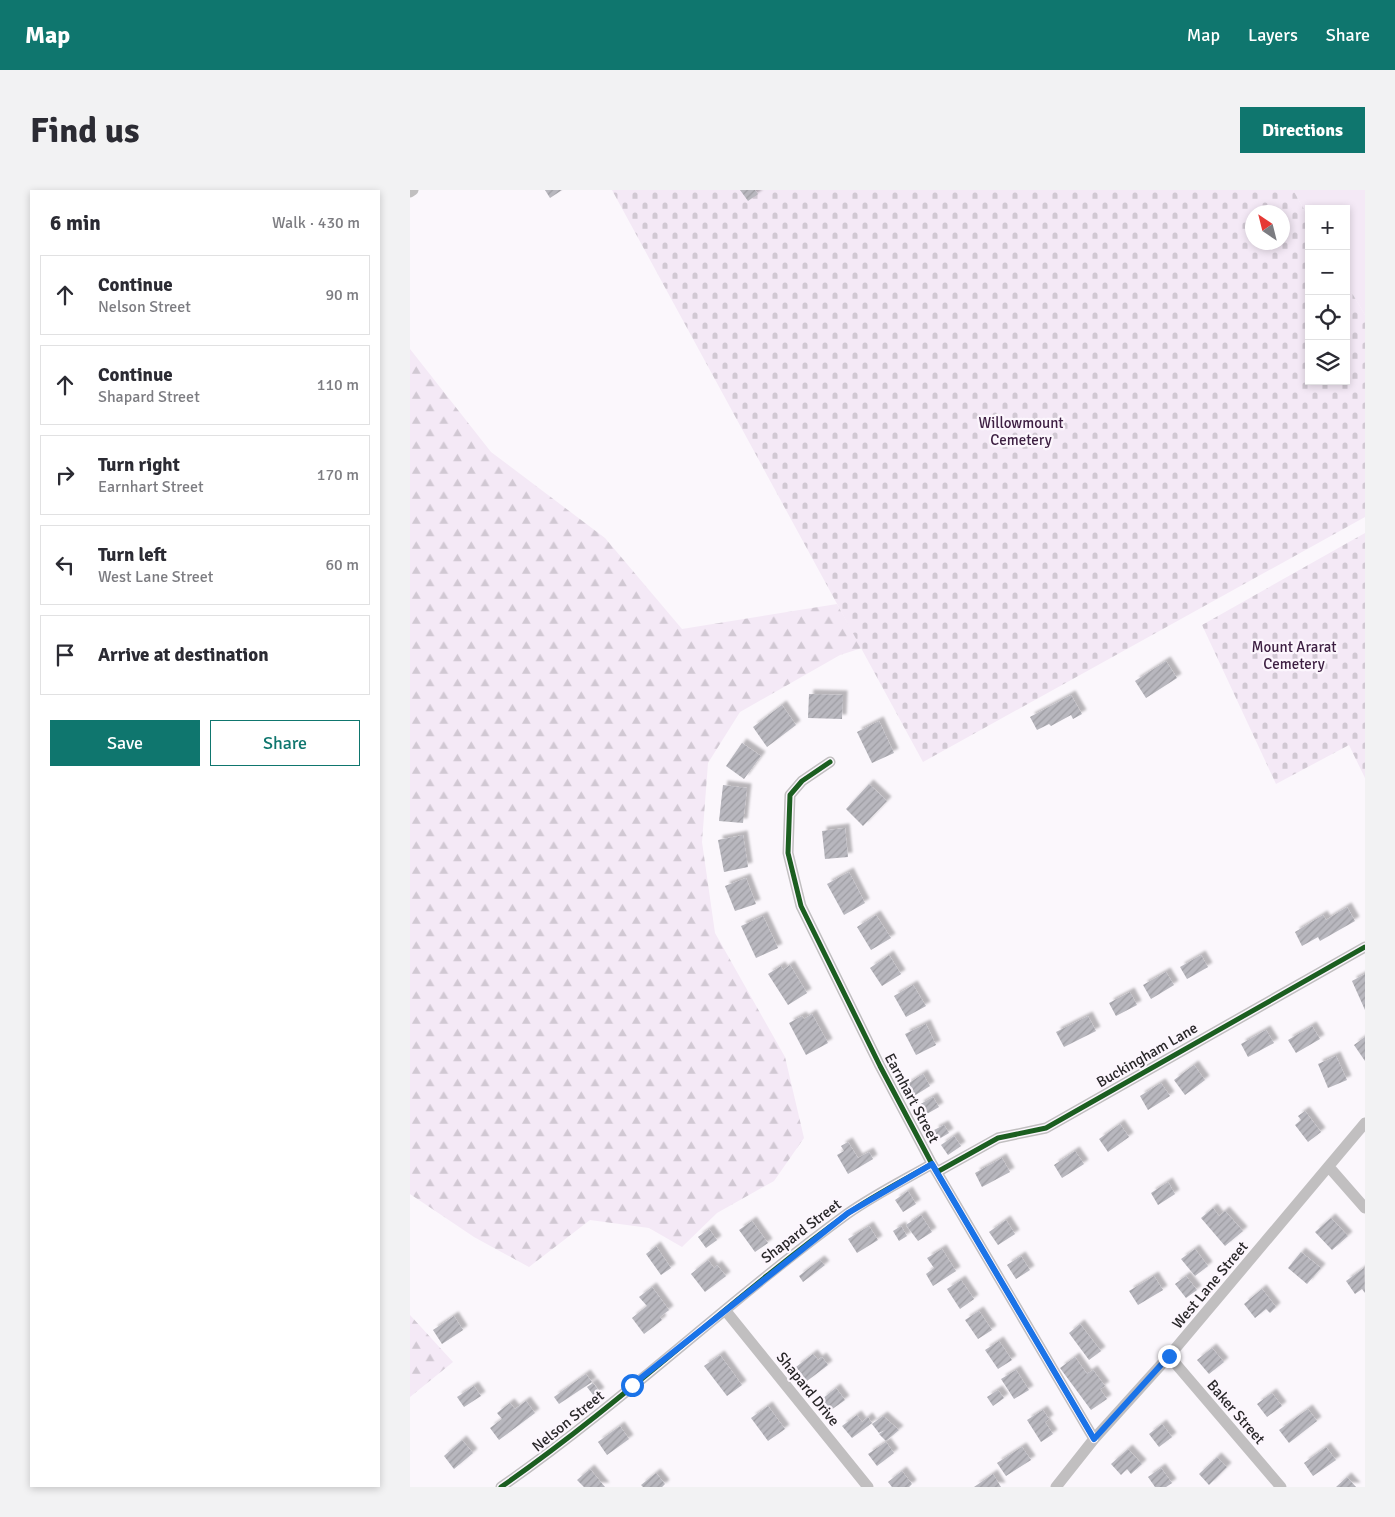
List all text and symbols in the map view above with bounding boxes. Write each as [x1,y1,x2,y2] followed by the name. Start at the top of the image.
[25,20,70,50] text: Map
[1187,24,1220,46] text: Map
[1248,24,1298,46] text: Layers
[1326,24,1370,46] text: Share
[1240,107,1365,153] button: Directions
[30,109,140,152] text: Find us
[1245,205,1290,250] north arrow
[1305,205,1350,385] map controls
[1305,205,1350,250] button: +
[50,210,101,236] text: 6 min
[272,213,360,233] text: Walk · 430 m
[1305,250,1350,295] button: −
[98,273,173,297] text: Continue
[51,281,79,309] icon: ahead
[325,285,359,305] text: 90 m
[1305,295,1350,340] button: locate
[98,297,191,317] text: Nelson Street
[1305,340,1350,385] button: layers
[98,363,173,387] text: Continue
[51,371,79,399] icon: ahead
[317,375,359,395] text: 110 m
[98,387,200,407] text: Shapard Street
[978,414,1064,449] park label: Willowmount Cemetery
[98,453,180,477] text: Turn right
[51,461,79,489] icon: right
[317,465,359,485] text: 170 m
[98,477,204,497] text: Earnhart Street
[98,543,167,567] text: Turn left
[51,551,79,579] icon: left
[325,555,359,575] text: 60 m
[98,567,213,587] text: West Lane Street
[1251,638,1337,673] park label: Mount Ararat Cemetery
[51,641,79,669] icon: arrive
[98,643,269,667] text: Arrive at destination
[50,720,200,766] button: Save
[210,720,360,766] button: Share
[1093,1019,1201,1091] street label: Buckingham Lane
[881,1050,943,1146] street label: Earnhart Street
[757,1195,845,1267] street label: Shapard Street
[1168,1238,1252,1332] street label: West Lane Street
[1158,1345,1181,1368] route end
[773,1348,843,1430] street label: Shapard Drive
[621,1374,644,1397] route start
[1203,1376,1269,1448] street label: Baker Street
[529,1387,607,1455] street label: Nelson Street

